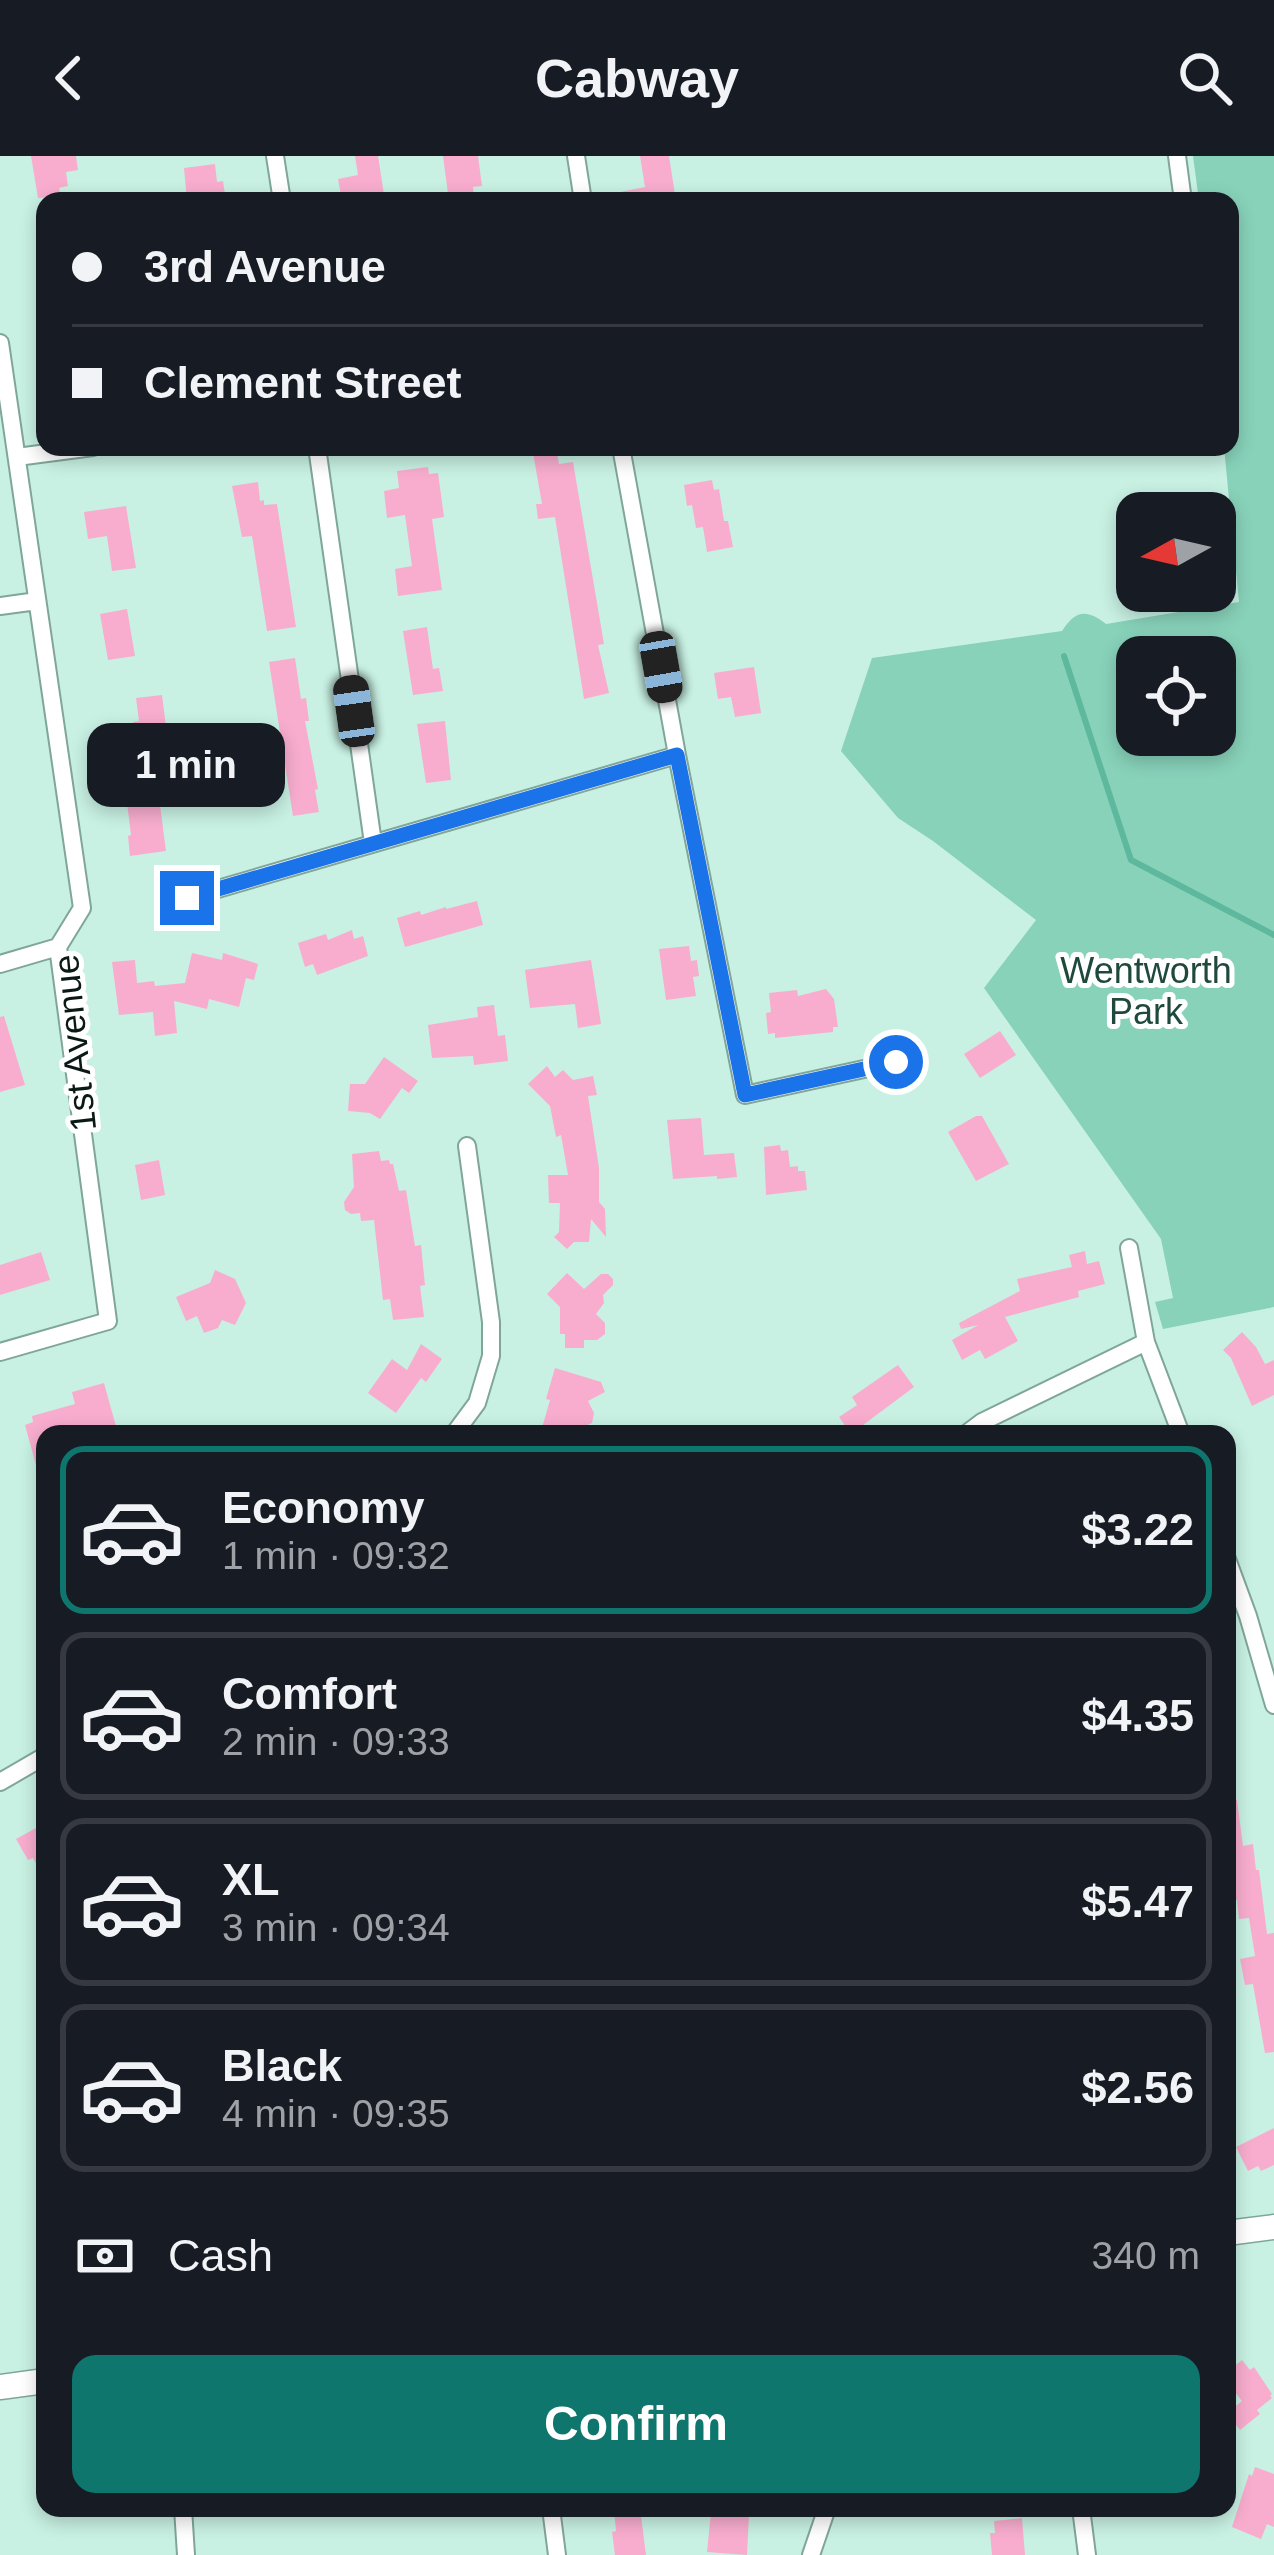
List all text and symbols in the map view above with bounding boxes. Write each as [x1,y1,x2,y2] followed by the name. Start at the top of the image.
[36,45,102,111] icon: back
[1172,45,1238,111] icon: search
[535,48,739,108] text: Cabway
[144,241,386,292] text: 3rd Avenue
[144,357,462,408] text: Clement Street
[1116,492,1236,612] north arrow
[1116,492,1236,756] map controls
[637,628,685,706] car
[1116,636,1236,756] button: locate
[331,673,377,749] car
[88,724,286,808] callout: 1 min
[135,743,237,786] text: 1 min
[160,871,214,925] route end
[1060,950,1232,1032] park label: Wentworth Park
[45,953,104,1133] street label: 1st Avenue
[869,1035,923,1089] route start
[78,1476,186,1584] icon: car
[222,1482,425,1533] text: Economy
[1081,1504,1194,1555] text: $3.22
[222,1534,450,1577] text: 1 min · 09:32
[78,1662,186,1770] icon: car
[222,1668,397,1719] text: Comfort
[1081,1690,1194,1741] text: $4.35
[222,1720,450,1763] text: 2 min · 09:33
[78,1848,186,1956] icon: car
[222,1854,280,1905] text: XL
[1081,1876,1194,1927] text: $5.47
[222,1906,450,1949] text: 3 min · 09:34
[78,2034,186,2142] icon: car
[222,2040,342,2091] text: Black
[1081,2062,1194,2113] text: $2.56
[222,2092,450,2135] text: 4 min · 09:35
[72,2223,138,2289] icon: cash
[168,2230,273,2281] text: Cash
[1092,2234,1200,2277] text: 340 m
[72,2355,1200,2493] button: Confirm

